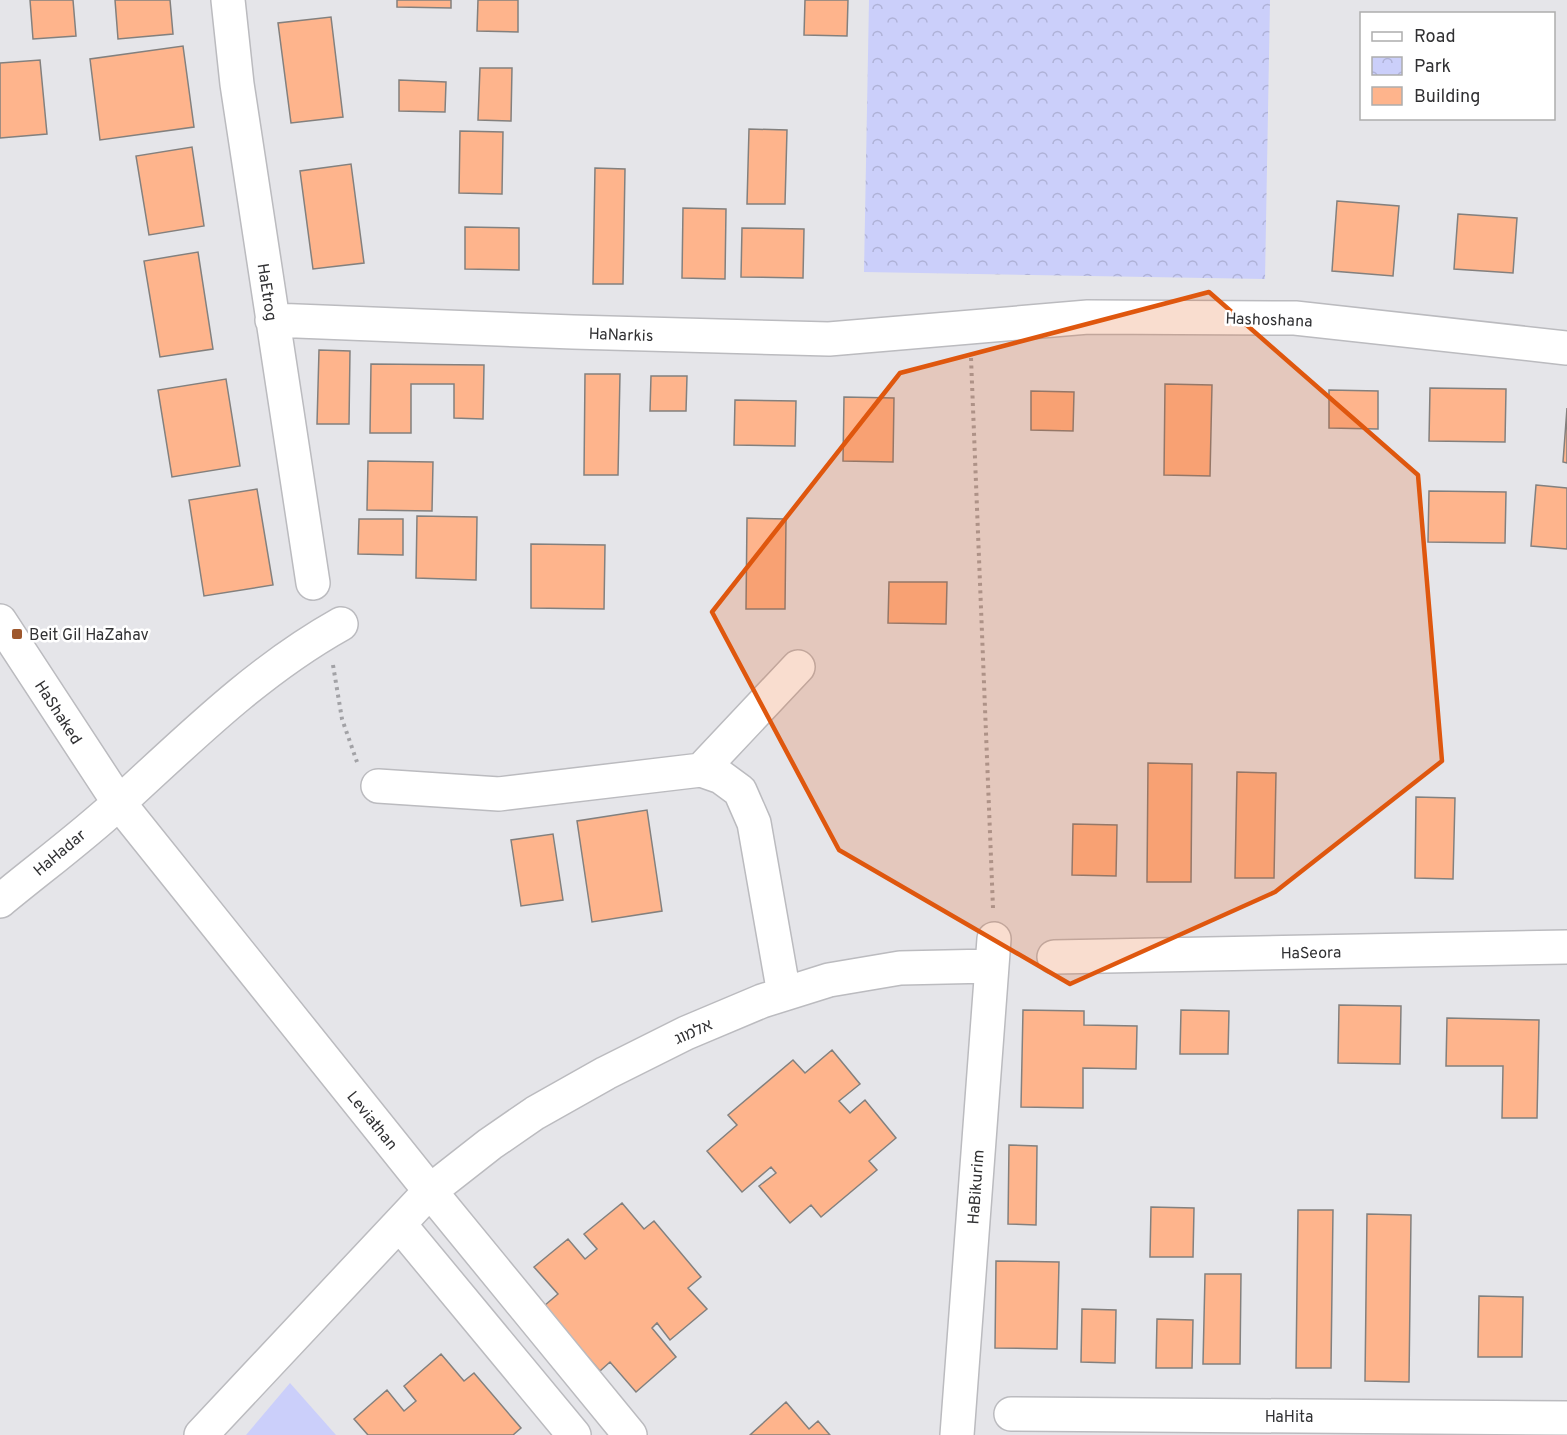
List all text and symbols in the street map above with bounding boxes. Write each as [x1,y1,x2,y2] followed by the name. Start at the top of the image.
[1360,12,1555,120] legend
[1414,26,1456,49] text: Road
[1414,56,1451,79] text: Park
[1414,86,1480,109] text: Building
[252,262,280,323] street label: HaEtrog
[1225,309,1313,333] street label: Hashoshana
[588,325,654,347] street label: HaNarkis
[29,626,149,646] place label: Beit Gil HaZahav
[10,627,24,641] marker: Beit Gil HaZahav
[29,677,85,749] street label: HaShaked
[30,826,91,881] street label: HaHadar
[1281,943,1341,965] street label: HaSeora
[672,1016,716,1050] street label: אלמוג
[342,1088,401,1155] street label: Leviathan
[964,1149,990,1225] street label: HaBikurim
[1265,1408,1313,1428] street label: HaHita

